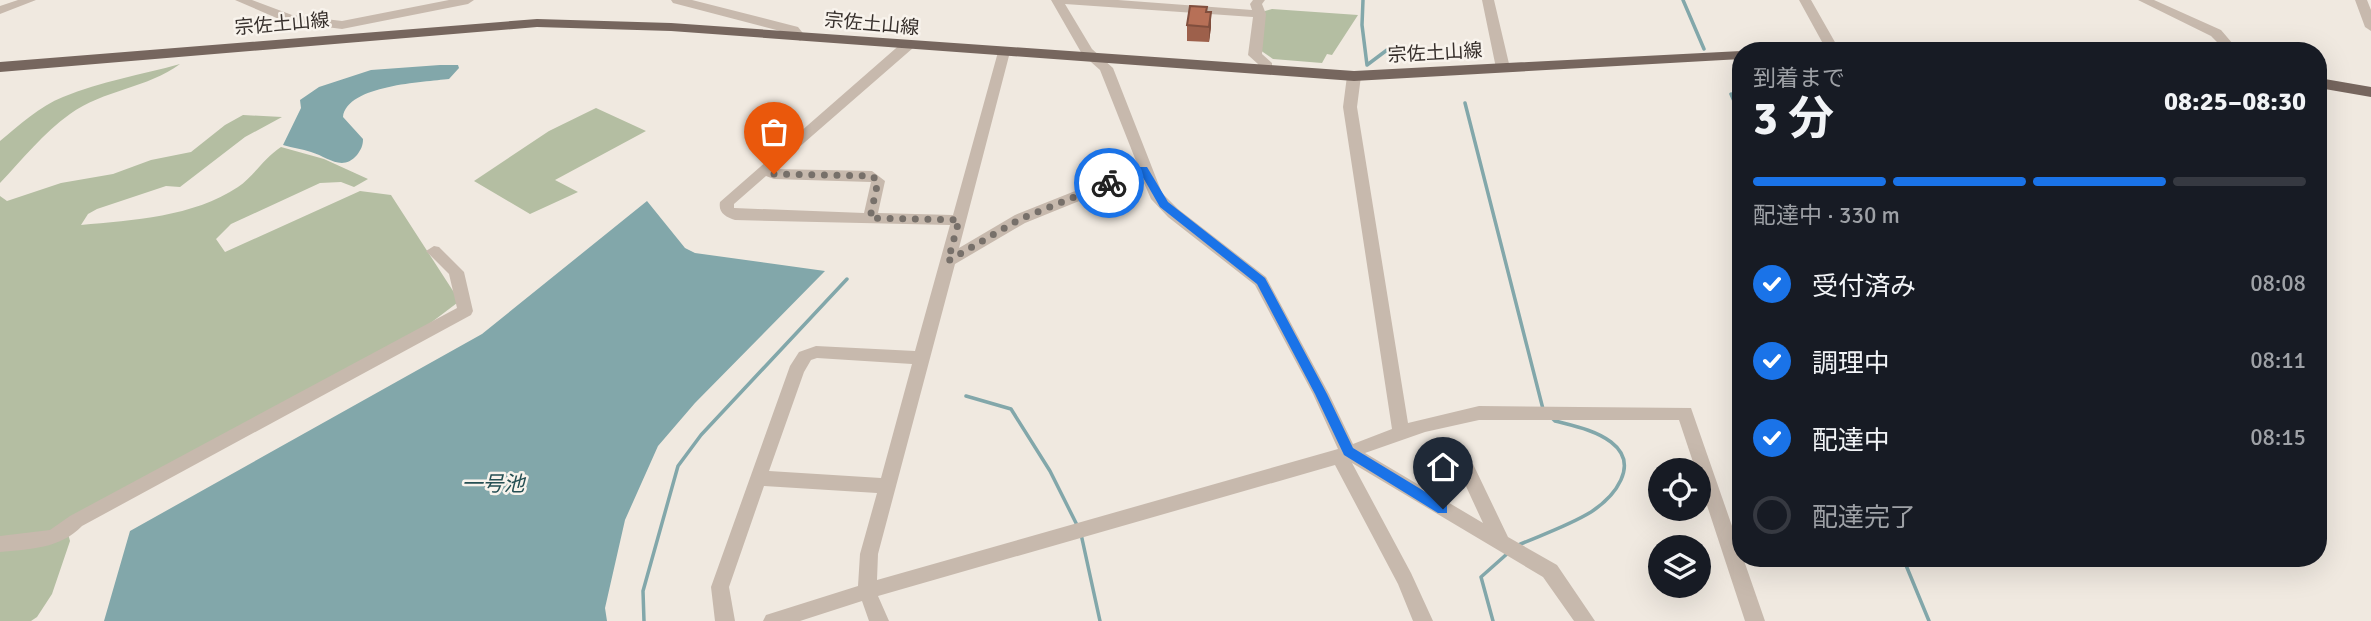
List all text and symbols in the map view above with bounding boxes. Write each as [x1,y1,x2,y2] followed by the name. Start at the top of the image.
[234,8,330,40] street label: 宗佐土山線
[824,8,920,40] street label: 宗佐土山線
[1387,39,1483,67] street label: 宗佐土山線
[1753,64,1845,93] text: 到着まで
[2164,86,2306,118] text: 08:25–08:30
[1753,91,1834,147] text: 3 分
[744,102,804,174] pin
[755,113,793,151] icon: bag
[1074,148,1144,218] courier
[1090,164,1128,202] icon: bike
[1753,201,1900,230] text: 配達中 · 330 m
[1753,265,1791,303] icon: check
[2250,269,2306,298] text: 08:08
[1812,271,1916,303] text: 受付済み
[1753,342,1791,380] icon: check
[2250,346,2306,375] text: 08:11
[1812,348,1890,380] text: 調理中
[1753,419,1791,457] icon: check
[2250,423,2306,452] text: 08:15
[1812,425,1890,457] text: 配達中
[1413,437,1473,509] pin
[1424,448,1462,486] icon: home
[1648,458,1711,598] map controls
[1648,458,1711,521] button: locate
[462,471,526,497] water label: 一号池
[1812,502,1916,534] text: 配達完了
[1648,535,1711,598] button: layers

